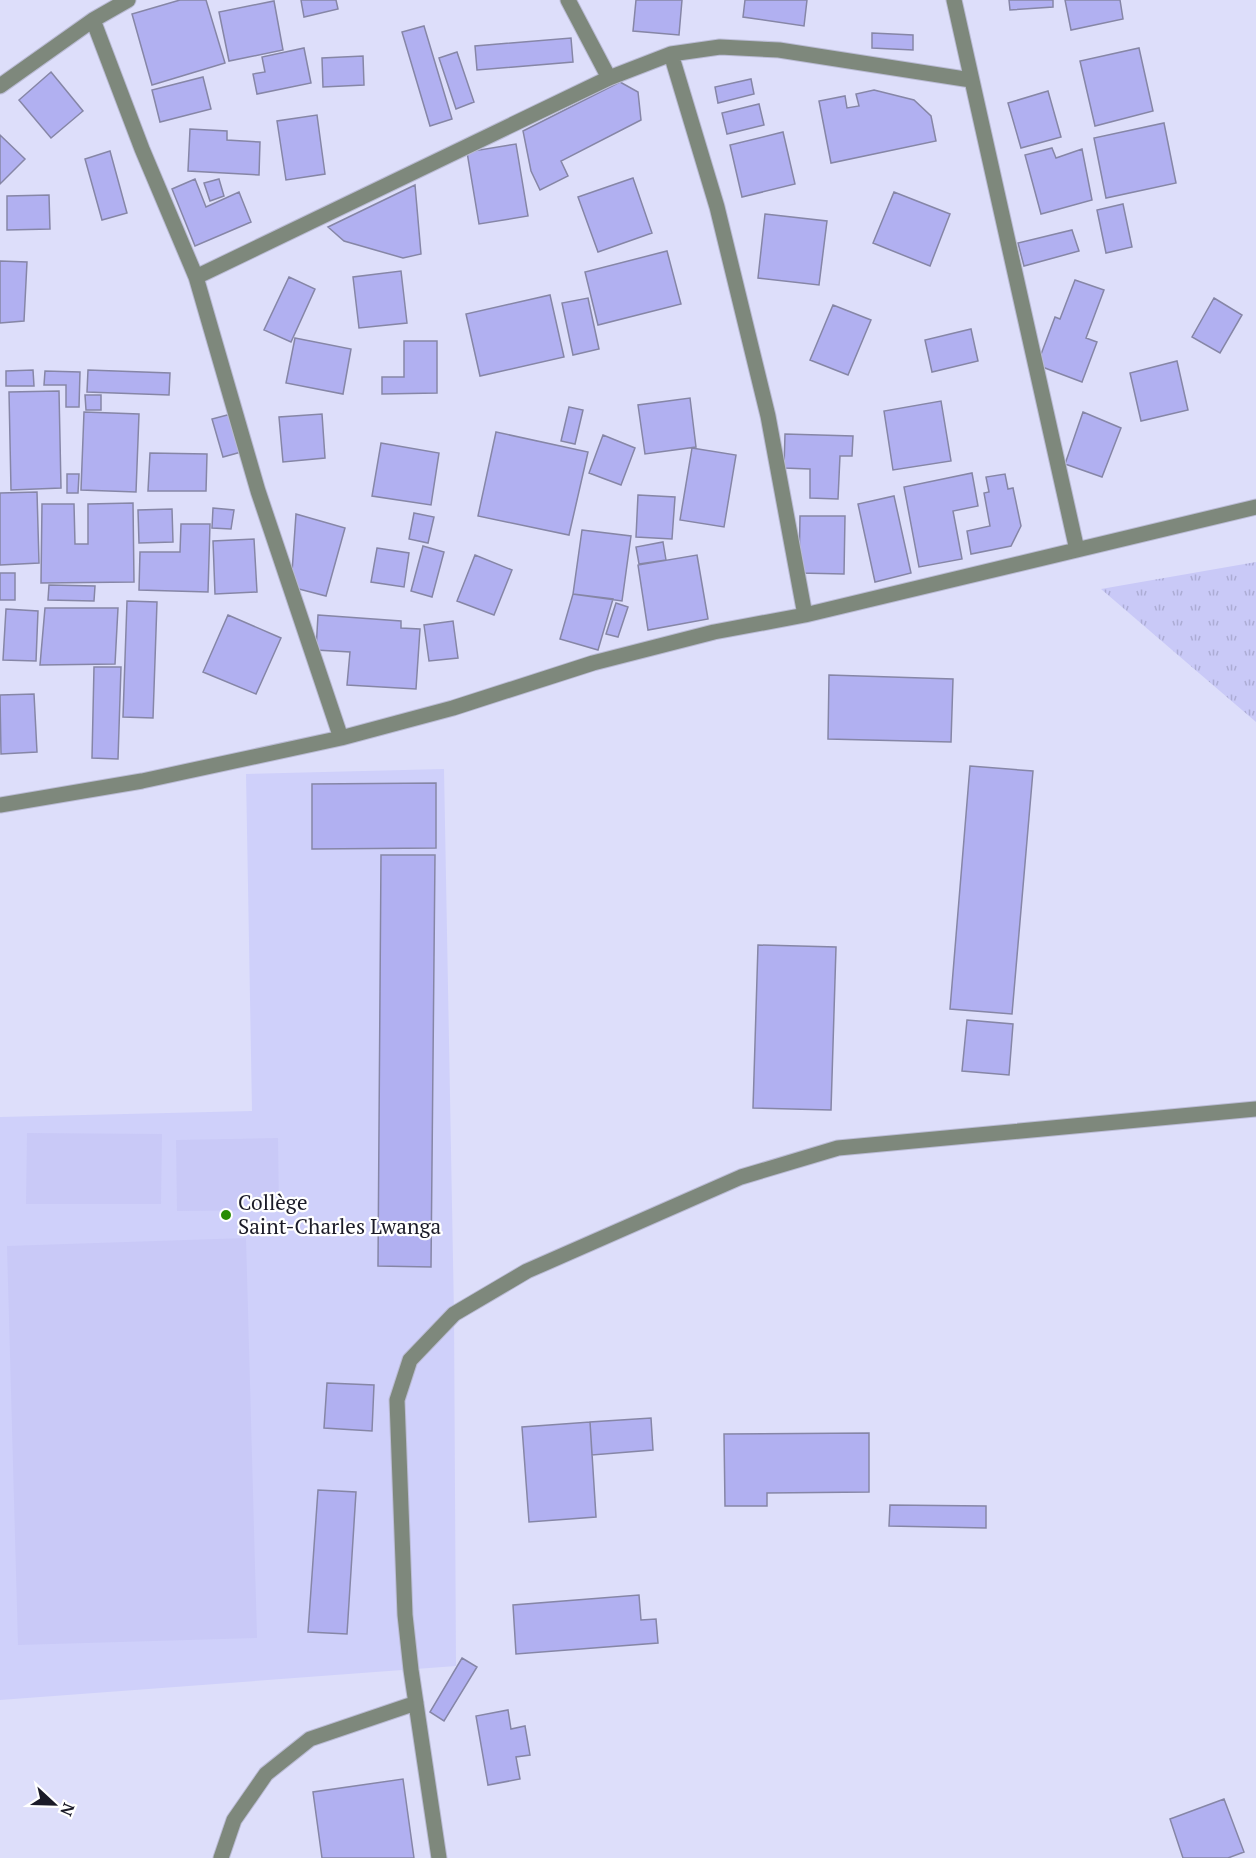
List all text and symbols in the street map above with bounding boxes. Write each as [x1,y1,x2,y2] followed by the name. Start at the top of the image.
[238,1188,441,1240] place label: Collège Saint-Charles Lwanga
[219,1208,233,1222] marker: Collège Saint-Charles Lwanga
[24,1774,84,1834] north arrow
[55,1800,80,1819] text: N

